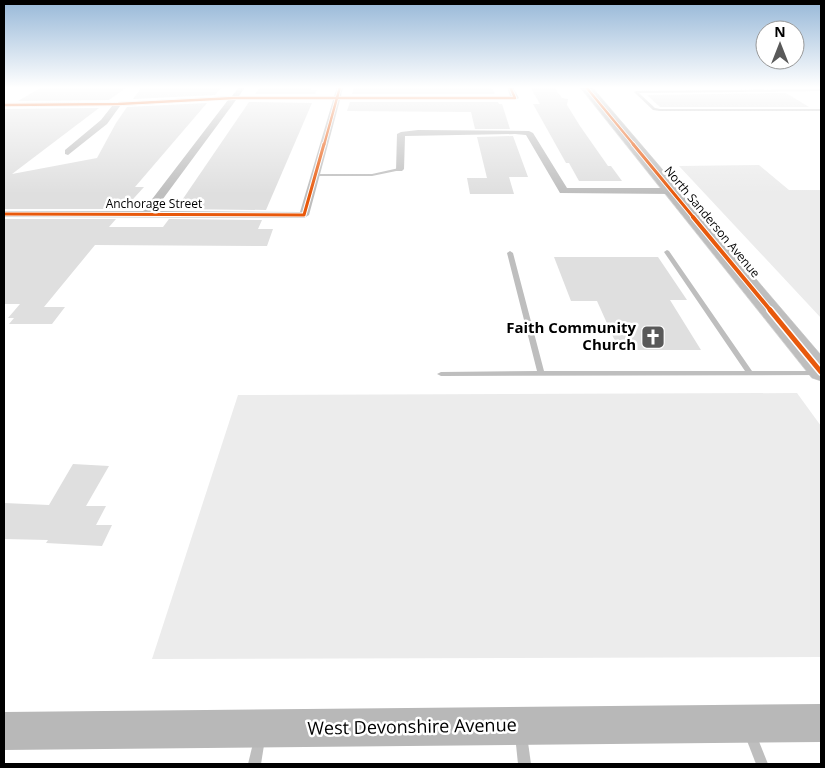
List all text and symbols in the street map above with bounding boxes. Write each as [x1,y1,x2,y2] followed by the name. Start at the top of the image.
[755,20,805,70] north arrow
[774,22,786,41] text: N
[661,162,764,281] street label: North Sanderson Avenue
[106,195,202,212] street label: Anchorage Street
[506,317,636,354] place label: Faith Community Church
[640,324,666,350] church icon: Faith Community Church
[307,712,517,740] street label: West Devonshire Avenue

